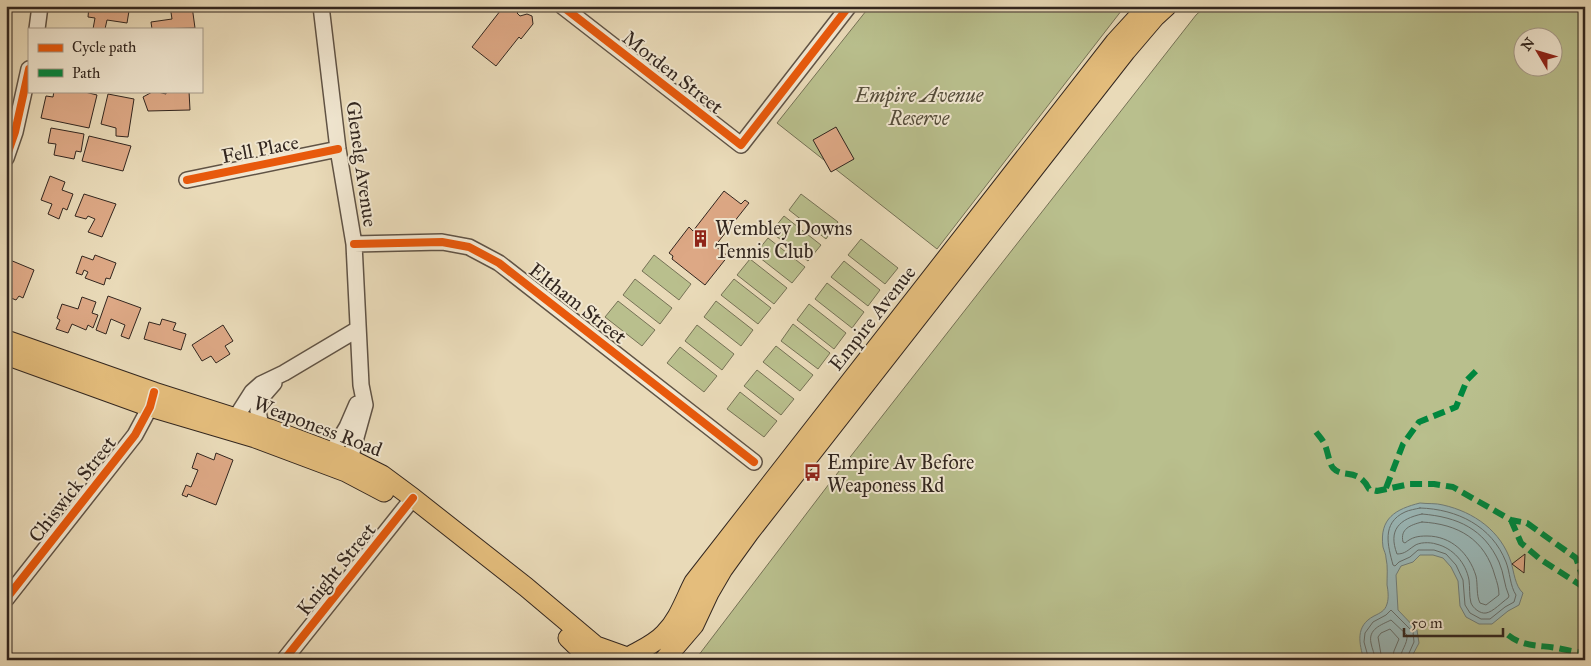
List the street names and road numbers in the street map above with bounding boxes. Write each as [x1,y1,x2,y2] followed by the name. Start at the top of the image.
[618,25,728,119] street label: Morden Street
[340,100,383,228] street label: Glenelg Avenue
[219,130,301,168] street label: Fell Place
[524,257,632,349] street label: Eltham Street
[824,261,920,375] street label: Empire Avenue
[250,390,386,462] street label: Weaponess Road
[23,431,121,547] street label: Chiswick Street
[291,518,381,621] street label: Knight Street

